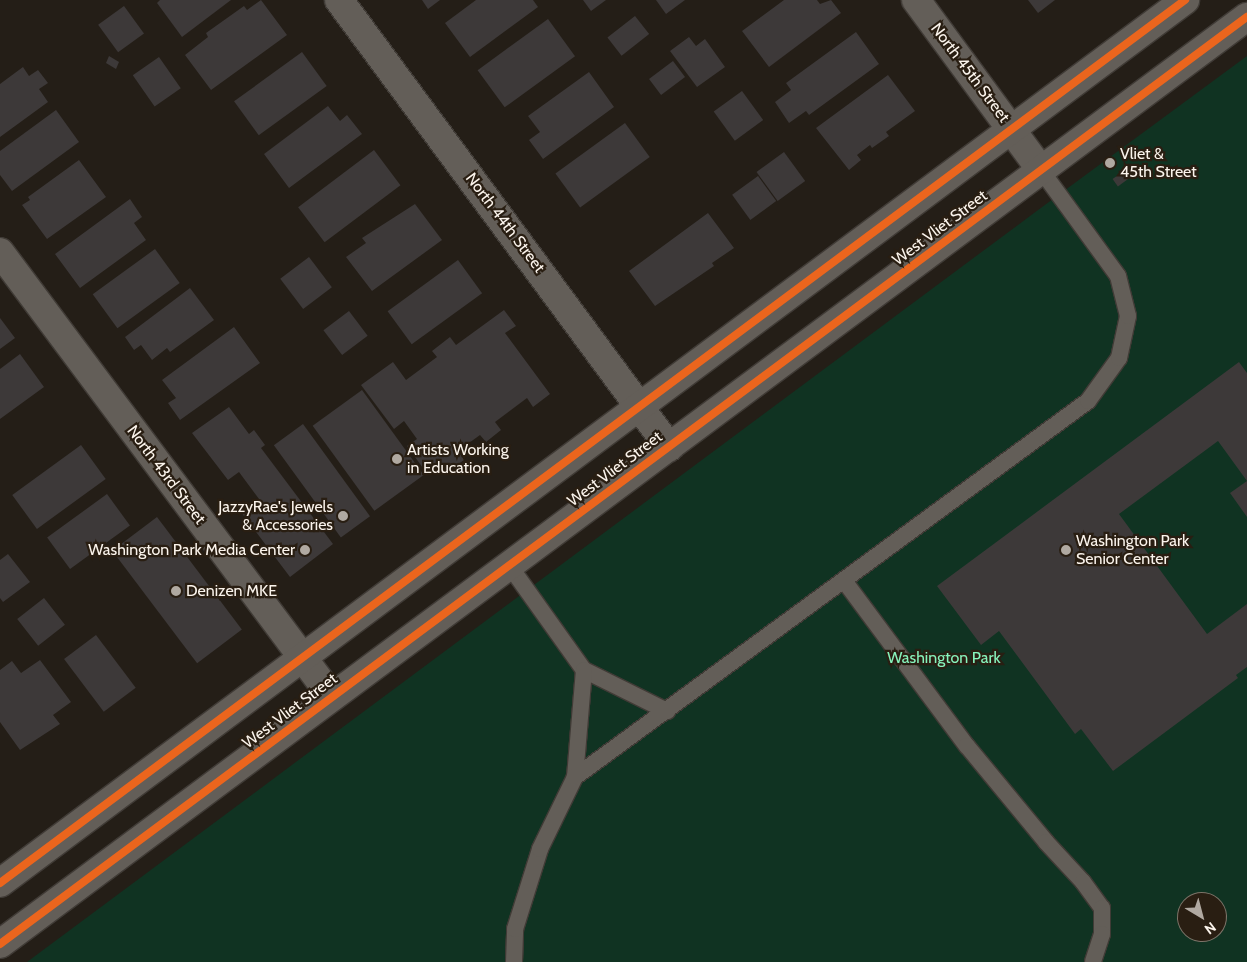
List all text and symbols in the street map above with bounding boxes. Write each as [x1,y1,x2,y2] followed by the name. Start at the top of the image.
[926,20,1014,126] street label: North 45th Street
[1120,144,1197,182] place label: Vliet & 45th Street
[1104,157,1116,169] marker: Vliet & 45th Street
[461,169,549,277] street label: North 44th Street
[889,186,991,270] street label: West Vliet Street
[123,422,209,528] street label: North 43rd Street
[564,427,666,511] street label: West Vliet Street
[407,440,509,478] place label: Artists Working in Education
[391,453,403,465] marker: Artists Working in Education
[218,497,333,535] place label: JazzyRae's Jewels & Accessories
[337,510,349,522] marker: JazzyRae's Jewels & Accessories
[1076,531,1189,569] place label: Washington Park Senior Center
[88,540,295,560] place label: Washington Park Media Center
[299,544,311,556] marker: Washington Park Media Center
[1060,544,1072,556] marker: Washington Park Senior Center
[186,581,277,601] place label: Denizen MKE
[170,585,182,597] marker: Denizen MKE
[887,648,1001,668] park label: Washington Park
[239,669,341,753] street label: West Vliet Street
[1177,892,1227,942] north arrow
[1201,918,1220,938] text: N

